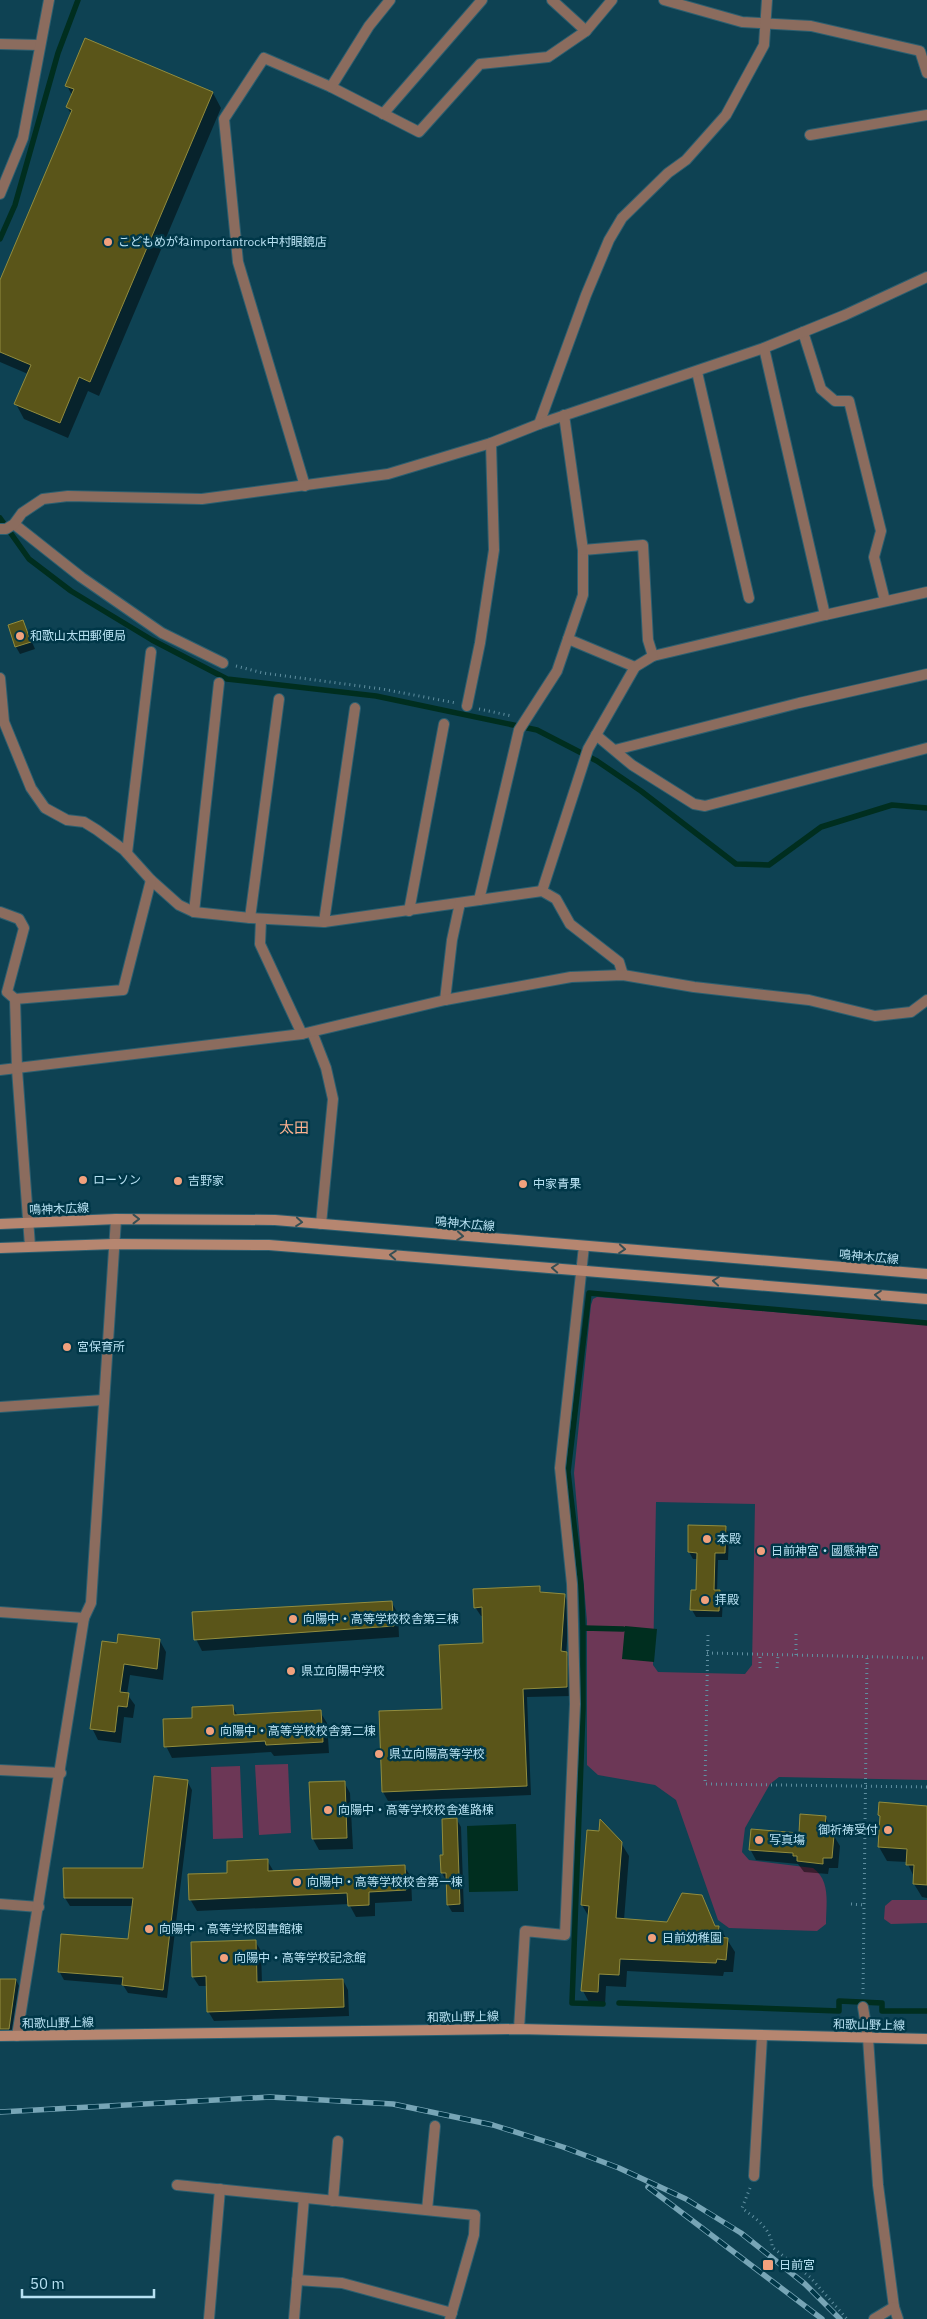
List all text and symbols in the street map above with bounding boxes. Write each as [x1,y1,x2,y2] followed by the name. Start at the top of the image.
[118,234,327,249] place label: こどもめがねimportantrock中村眼鏡店
[102,236,114,248] marker: こどもめがねimportantrock中村眼鏡店
[30,628,126,643] place label: 和歌山太田郵便局
[14,630,26,642] marker: 和歌山太田郵便局
[279,1118,309,1137] district label: 太田
[93,1172,141,1187] place label: ローソン
[188,1173,224,1188] place label: 吉野家
[77,1174,89,1186] marker: ローソン
[172,1175,184,1187] marker: 吉野家
[533,1176,581,1191] place label: 中家青果
[517,1178,529,1190] marker: 中家青果
[29,1200,89,1217] street label: 鳴神木広線
[434,1213,496,1234] street label: 鳴神木広線
[132,1214,140,1224] one-way arrow
[295,1217,303,1228] one-way arrow
[457,1230,465,1241] one-way arrow
[619,1244,627,1255] one-way arrow
[838,1246,900,1267] street label: 鳴神木広線
[388,1250,396,1261] one-way arrow
[550,1262,558,1273] one-way arrow
[712,1276,720,1287] one-way arrow
[874,1290,882,1301] one-way arrow
[77,1339,125,1354] place label: 宮保育所
[61,1341,73,1353] marker: 宮保育所
[717,1531,741,1546] place label: 本殿
[701,1533,713,1545] marker: 本殿
[771,1543,879,1558] place label: 日前神宮・國懸神宮
[755,1545,767,1557] marker: 日前神宮・國懸神宮
[715,1592,739,1607] place label: 拝殿
[699,1594,711,1606] marker: 拝殿
[303,1611,459,1626] place label: 向陽中・高等学校校舎第三棟
[287,1613,299,1625] marker: 向陽中・高等学校校舎第三棟
[301,1663,385,1678] place label: 県立向陽中学校
[285,1665,297,1677] marker: 県立向陽中学校
[220,1723,376,1738] place label: 向陽中・高等学校校舎第二棟
[204,1725,216,1737] marker: 向陽中・高等学校校舎第二棟
[389,1746,485,1761] place label: 県立向陽高等学校
[373,1748,385,1760] marker: 県立向陽高等学校
[338,1802,494,1817] place label: 向陽中・高等学校校舎進路棟
[322,1804,334,1816] marker: 向陽中・高等学校校舎進路棟
[818,1822,878,1837] place label: 御祈祷受付
[882,1824,894,1836] marker: 御祈祷受付
[769,1832,805,1847] place label: 写真塲
[753,1834,765,1846] marker: 写真塲
[307,1874,463,1889] place label: 向陽中・高等学校校舎第一棟
[291,1876,303,1888] marker: 向陽中・高等学校校舎第一棟
[159,1921,303,1936] place label: 向陽中・高等学校図書館棟
[143,1923,155,1935] marker: 向陽中・高等学校図書館棟
[662,1930,722,1945] place label: 日前幼稚園
[646,1932,658,1944] marker: 日前幼稚園
[234,1950,366,1965] place label: 向陽中・高等学校記念館
[218,1952,230,1964] marker: 向陽中・高等学校記念館
[427,2008,499,2025] street label: 和歌山野上線
[22,2014,94,2031] street label: 和歌山野上線
[833,2016,905,2033] street label: 和歌山野上線
[779,2257,815,2272] place label: 日前宮
[761,2258,775,2272] marker: 日前宮
[22,2266,155,2298] scale bar
[30,2274,65,2293] text: 50 m

